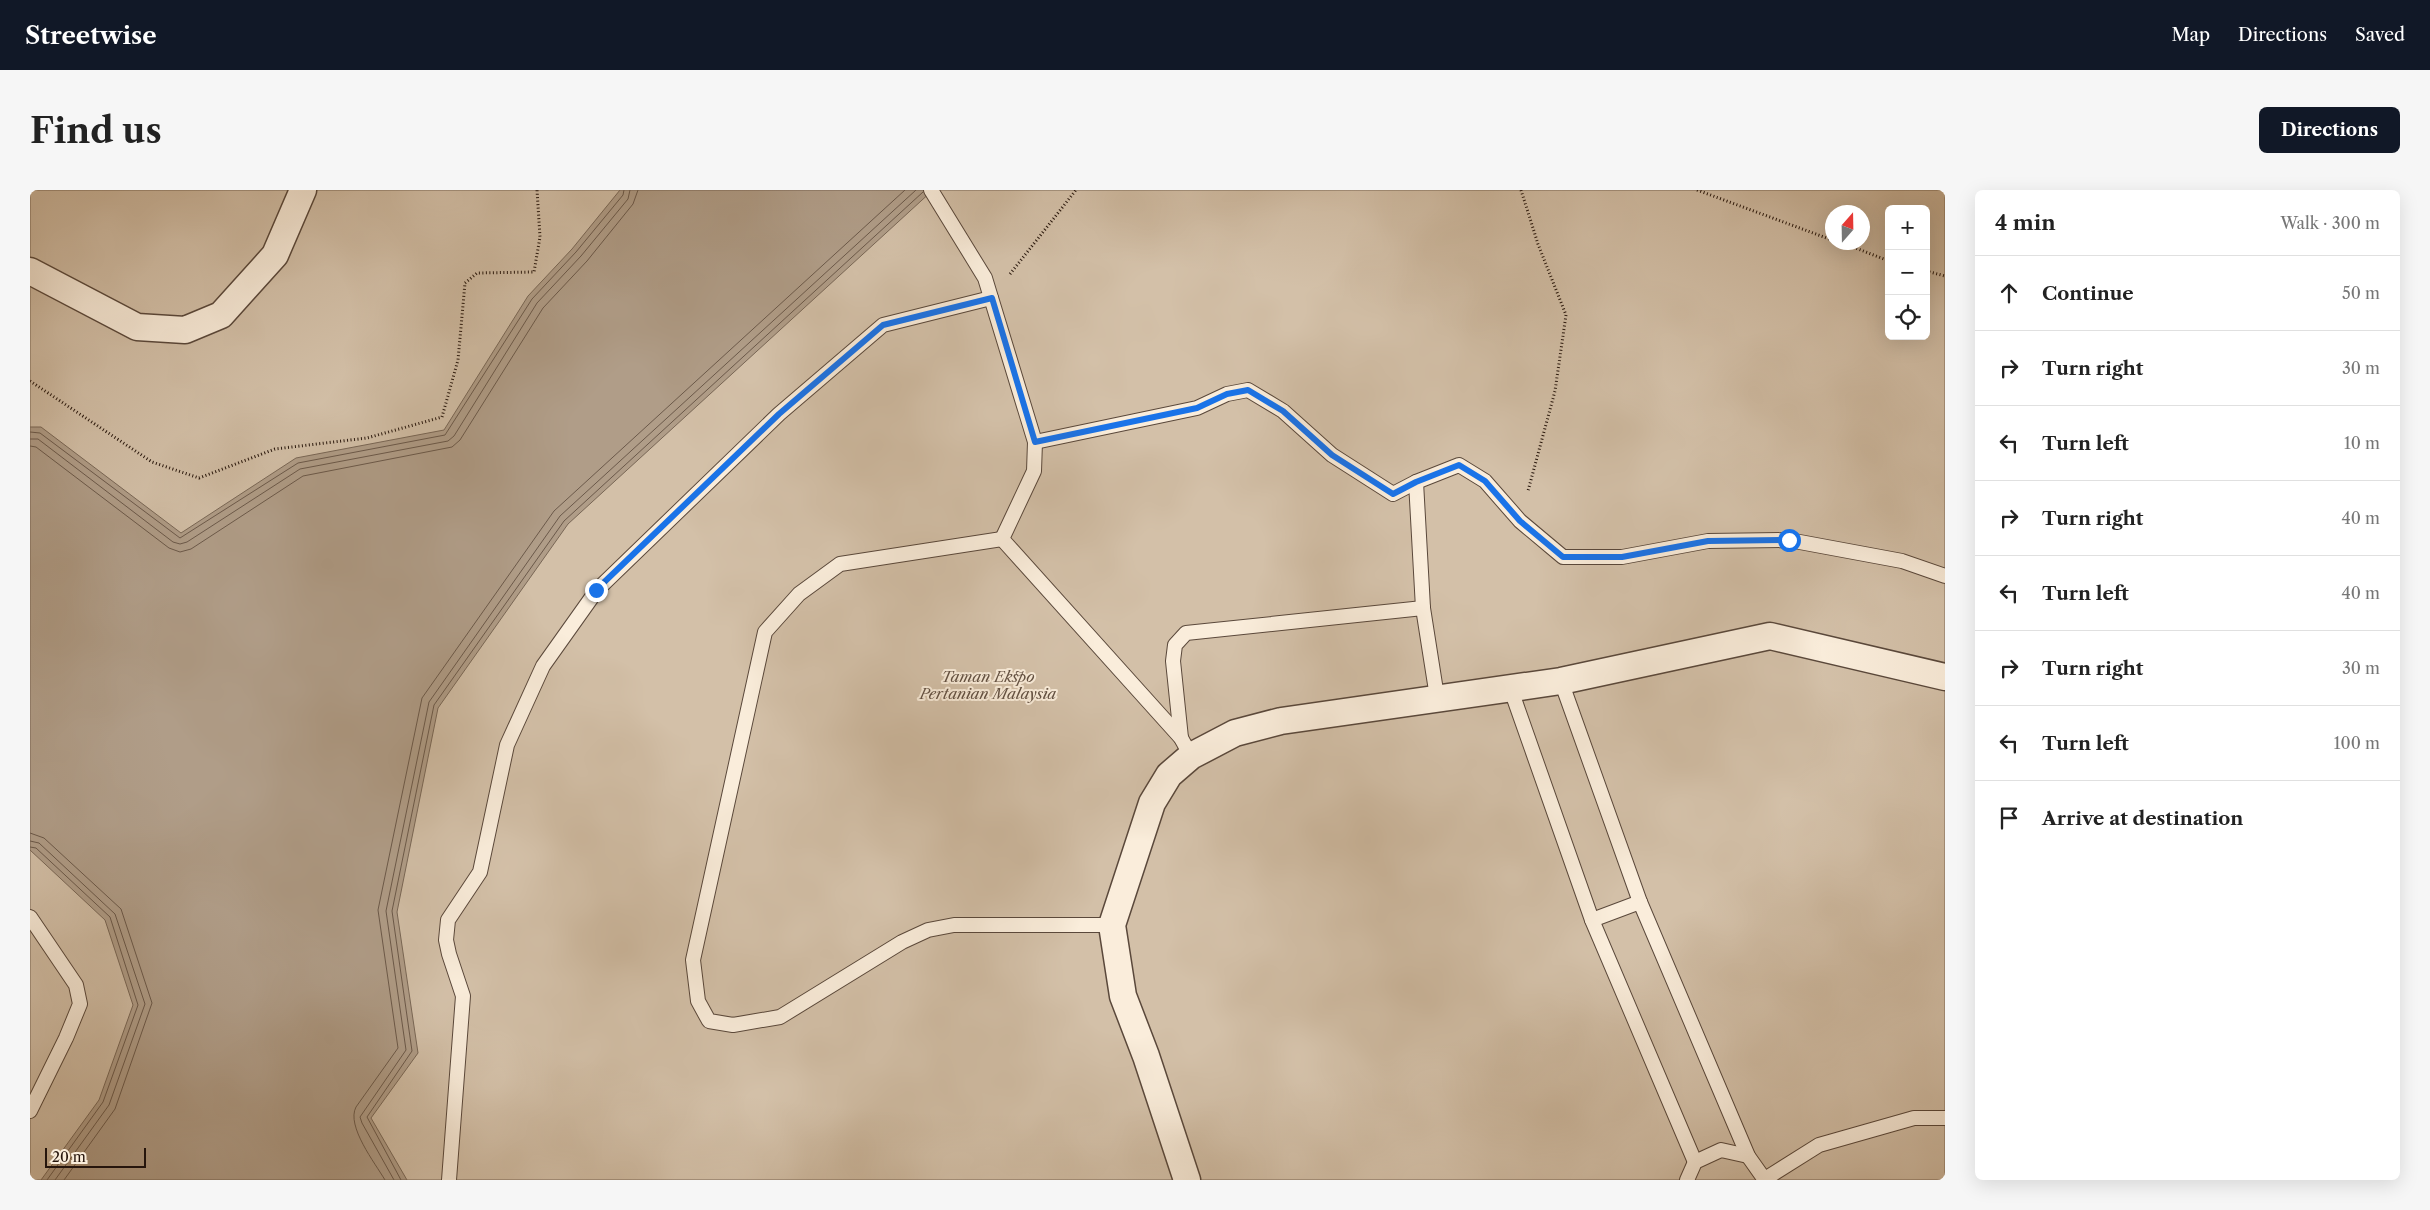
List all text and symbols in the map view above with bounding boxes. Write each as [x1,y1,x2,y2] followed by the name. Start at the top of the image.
[25,21,157,50] text: Streetwise
[2171,24,2210,46] text: Map
[2238,24,2327,46] text: Directions
[2355,24,2405,46] text: Saved
[2259,107,2400,153] button: Directions
[30,109,162,152] text: Find us
[1825,205,1870,250] north arrow
[1885,205,1930,340] map controls
[1885,205,1930,250] button: +
[1995,210,2056,235] text: 4 min
[2281,213,2380,233] text: Walk · 300 m
[1885,250,1930,295] button: −
[1995,279,2023,307] icon: ahead
[2042,282,2134,305] text: Continue
[2342,283,2380,303] text: 50 m
[1885,295,1930,340] button: locate
[1995,354,2023,382] icon: right
[2042,357,2143,380] text: Turn right
[2342,358,2380,378] text: 30 m
[1995,429,2023,457] icon: left
[2042,432,2129,455] text: Turn left
[2344,433,2380,453] text: 10 m
[1995,504,2023,532] icon: right
[2042,507,2143,530] text: Turn right
[2341,508,2380,528] text: 40 m
[1778,529,1801,552] route start
[585,579,608,602] route end
[1995,579,2023,607] icon: left
[2042,582,2129,605] text: Turn left
[2341,583,2380,603] text: 40 m
[1995,654,2023,682] icon: right
[2042,657,2143,680] text: Turn right
[2342,658,2380,678] text: 30 m
[919,667,1056,703] park label: Taman Ekspo Pertanian Malaysia
[1995,729,2023,757] icon: left
[2042,732,2129,755] text: Turn left
[2334,733,2380,753] text: 100 m
[1995,804,2023,832] icon: arrive
[2042,807,2243,830] text: Arrive at destination
[45,1145,146,1168] scale bar
[52,1148,86,1166] text: 20 m

